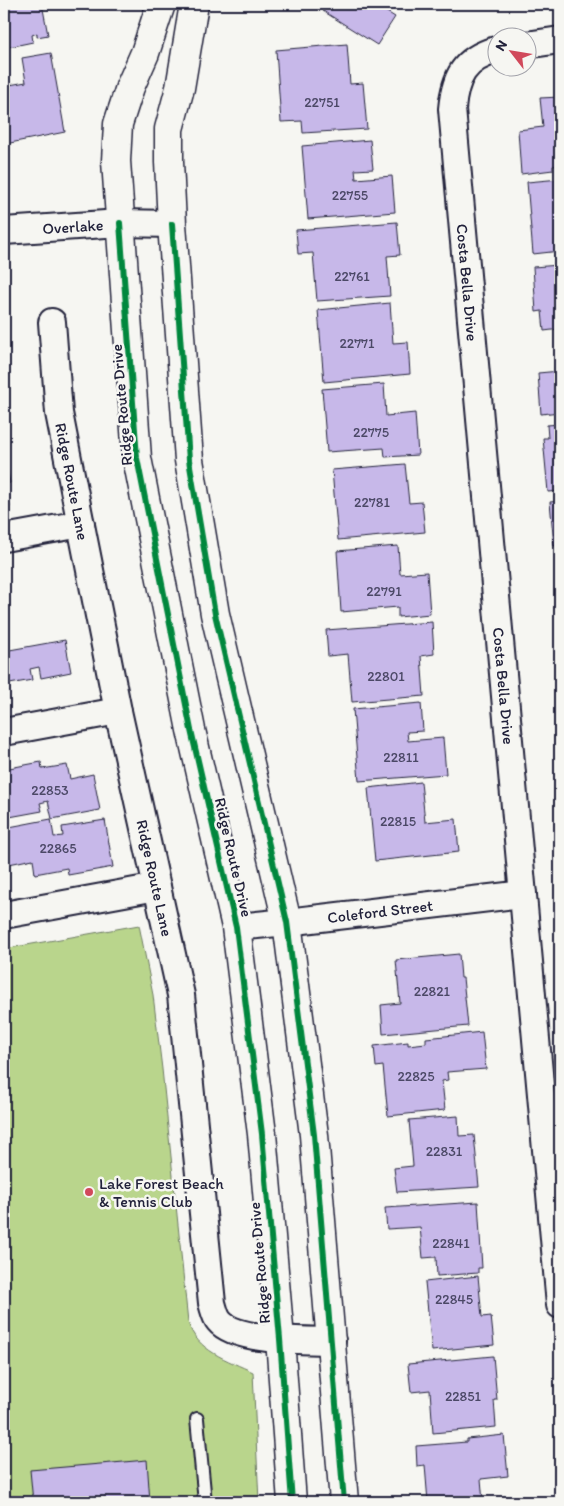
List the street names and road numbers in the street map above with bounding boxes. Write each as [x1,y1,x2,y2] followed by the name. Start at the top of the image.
[42,215,104,238] street label: Overlake
[452,223,482,342] street label: Costa Bella Drive
[107,343,136,467] street label: Ridge Route Drive
[51,421,93,542] street label: Ridge Route Lane
[489,626,518,746] street label: Costa Bella Drive
[211,796,257,919] street label: Ridge Route Drive
[132,818,177,938] street label: Ridge Route Lane
[326,896,434,927] street label: Coleford Street
[245,1201,274,1325] street label: Ridge Route Drive

